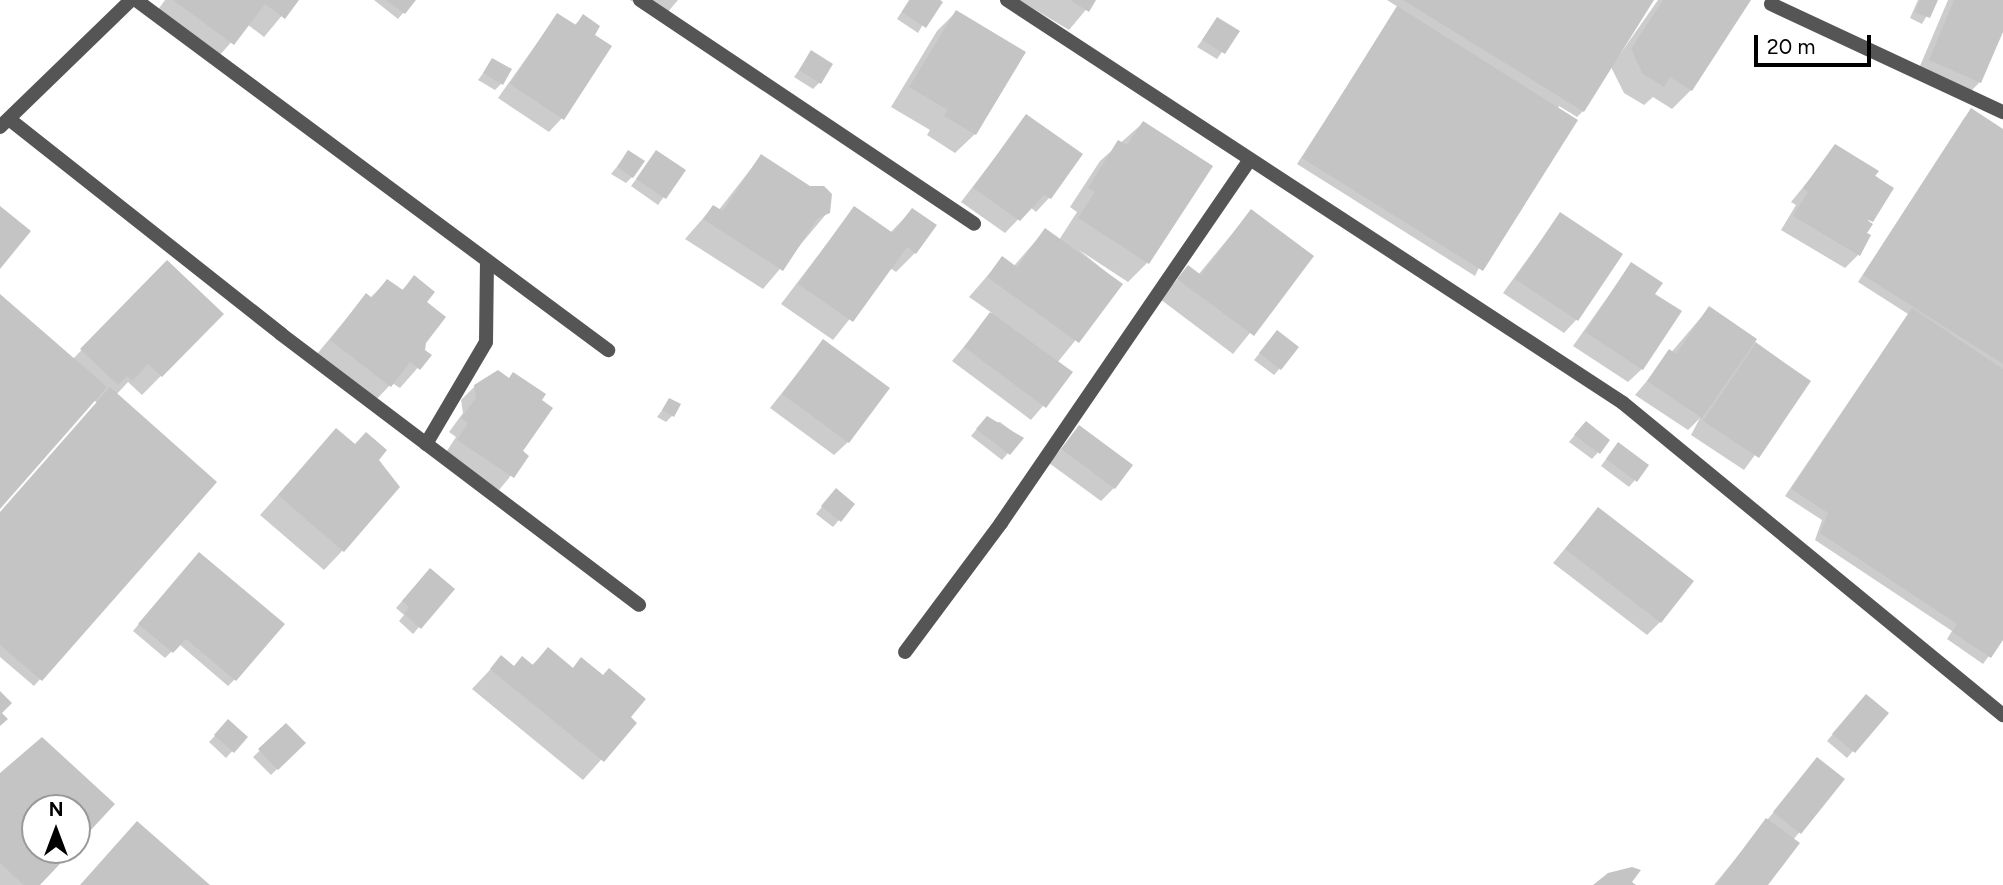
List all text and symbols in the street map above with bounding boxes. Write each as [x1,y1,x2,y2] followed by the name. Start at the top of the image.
[1758,21,1875,65] scale bar
[1767,34,1815,59] text: 20 m
[21,794,91,864] north arrow
[49,798,63,821] text: N

